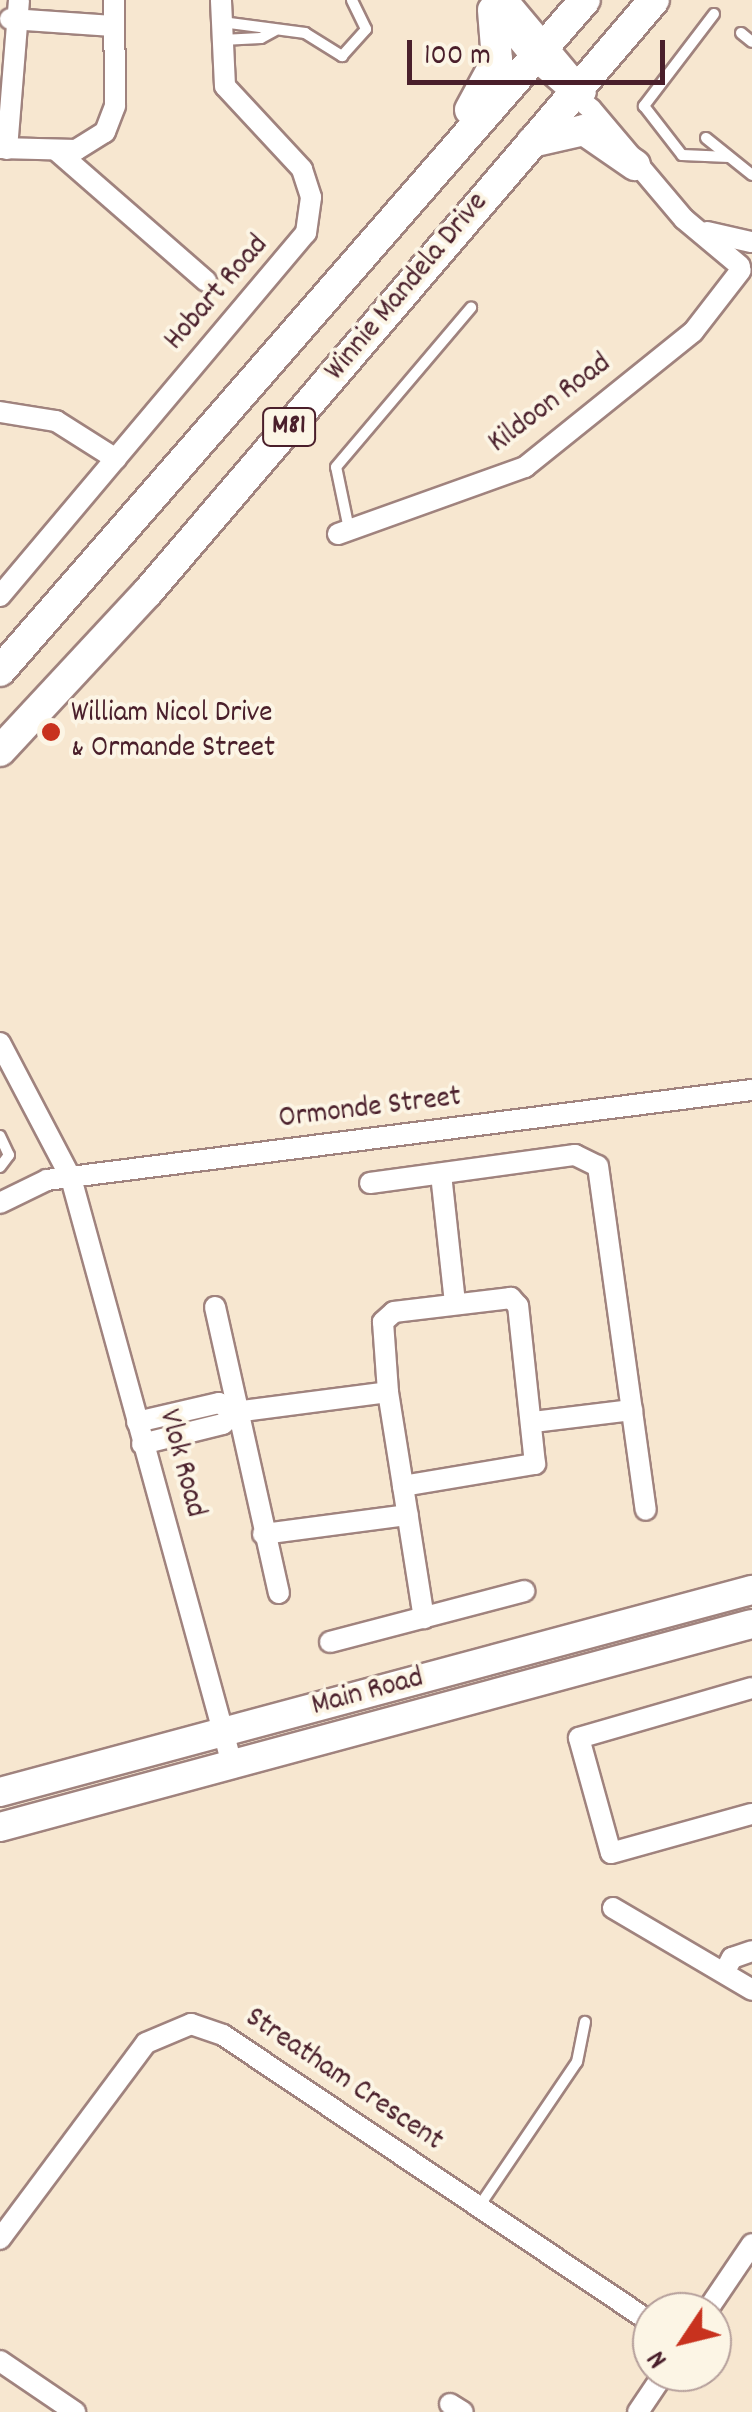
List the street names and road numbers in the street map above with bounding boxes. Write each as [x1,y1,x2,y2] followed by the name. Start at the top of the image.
[319,187,497,389] street label: Winnie Mandela Drive
[158,229,278,359] street label: Hobart Road
[483,347,619,463] street label: Kildoon Road
[262,404,316,450] road number: M81
[277,1081,463,1139] street label: Ormonde Street
[148,1406,212,1522] street label: Vlok Road
[308,1662,428,1726] street label: Main Road
[237,2001,449,2161] street label: Streatham Crescent

